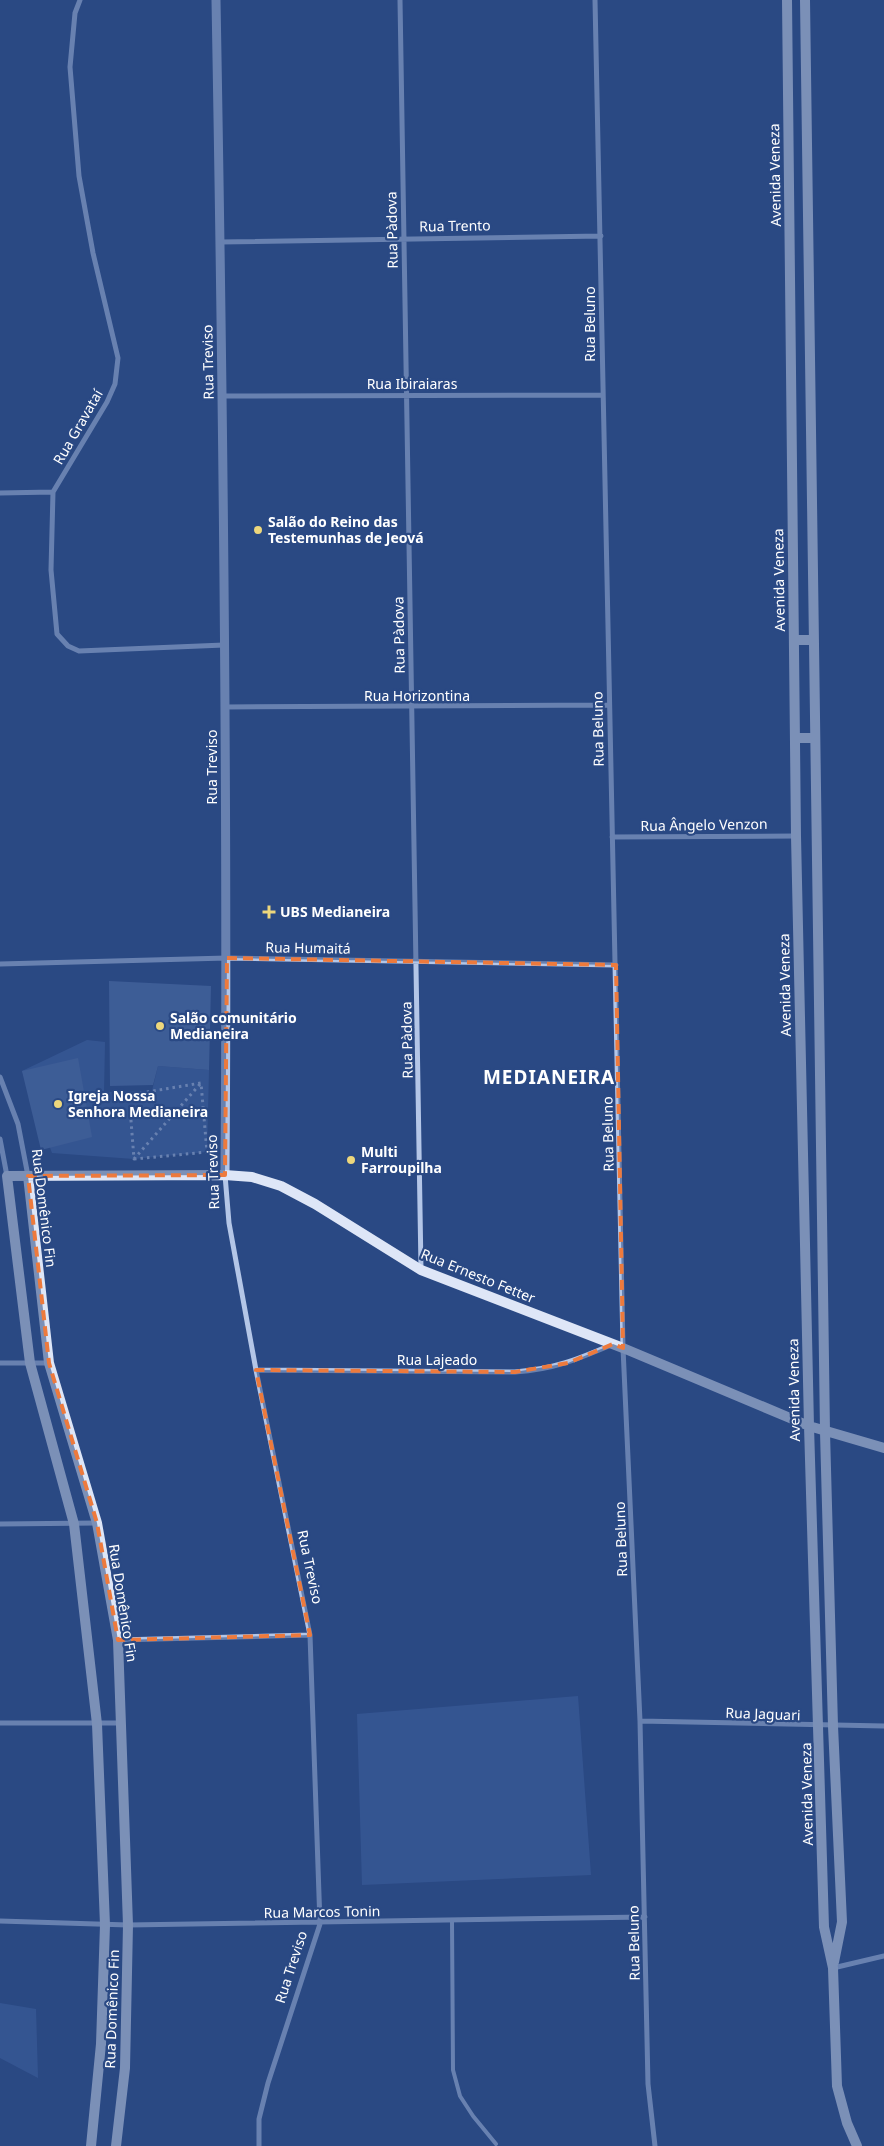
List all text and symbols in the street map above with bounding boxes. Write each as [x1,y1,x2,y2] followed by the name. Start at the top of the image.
[764,123,785,227] street label: Avenida Veneza
[381,191,402,269] street label: Rua Pàdova
[419,215,491,236] street label: Rua Trento
[580,286,599,362] street label: Rua Beluno
[197,324,218,400] street label: Rua Treviso
[367,374,458,393] street label: Rua Ibiraiaras
[48,385,107,468] street label: Rua Gravataí
[268,512,424,547] place label: Salão do Reino das Testemunhas de Jeová
[252,524,264,536] marker: Salão do Reino das Testemunhas de Jeová
[768,528,789,632] street label: Avenida Veneza
[388,596,409,674] street label: Rua Pàdova
[364,686,470,705] street label: Rua Horizontina
[587,691,608,767] street label: Rua Beluno
[202,730,221,804] street label: Rua Treviso
[640,814,768,835] street label: Rua Ângelo Venzon
[280,902,390,921] place label: UBS Medianeira
[262,905,276,919] marker: UBS Medianeira
[774,933,795,1037] street label: Avenida Veneza
[265,937,351,958] street label: Rua Humaitá
[396,1001,417,1079] street label: Rua Pàdova
[170,1008,297,1043] place label: Salão comunitário Medianeira
[154,1020,166,1032] marker: Salão comunitário Medianeira
[483,1064,615,1090] district label: MEDIANEIRA
[68,1086,208,1121] place label: Igreja Nossa Senhora Medianeira
[597,1096,618,1172] street label: Rua Beluno
[52,1098,64,1110] marker: Igreja Nossa Senhora Medianeira
[202,1134,223,1210] street label: Rua Treviso
[361,1142,442,1177] place label: Multi Farroupilha
[28,1148,61,1268] street label: Rua Domênico Fin
[345,1154,357,1166] marker: Multi Farroupilha
[418,1244,538,1307] street label: Rua Ernesto Fetter
[783,1338,804,1442] street label: Avenida Veneza
[397,1350,477,1369] street label: Rua Lajeado
[610,1501,631,1577] street label: Rua Beluno
[293,1528,328,1606] street label: Rua Treviso
[105,1543,142,1663] street label: Rua Domênico Fin
[725,1703,801,1724] street label: Rua Jaguari
[796,1742,817,1846] street label: Avenida Veneza
[264,1901,380,1922] street label: Rua Marcos Tonin
[623,1905,644,1981] street label: Rua Beluno
[270,1928,311,2005] street label: Rua Treviso
[100,1949,123,2069] street label: Rua Domênico Fin

